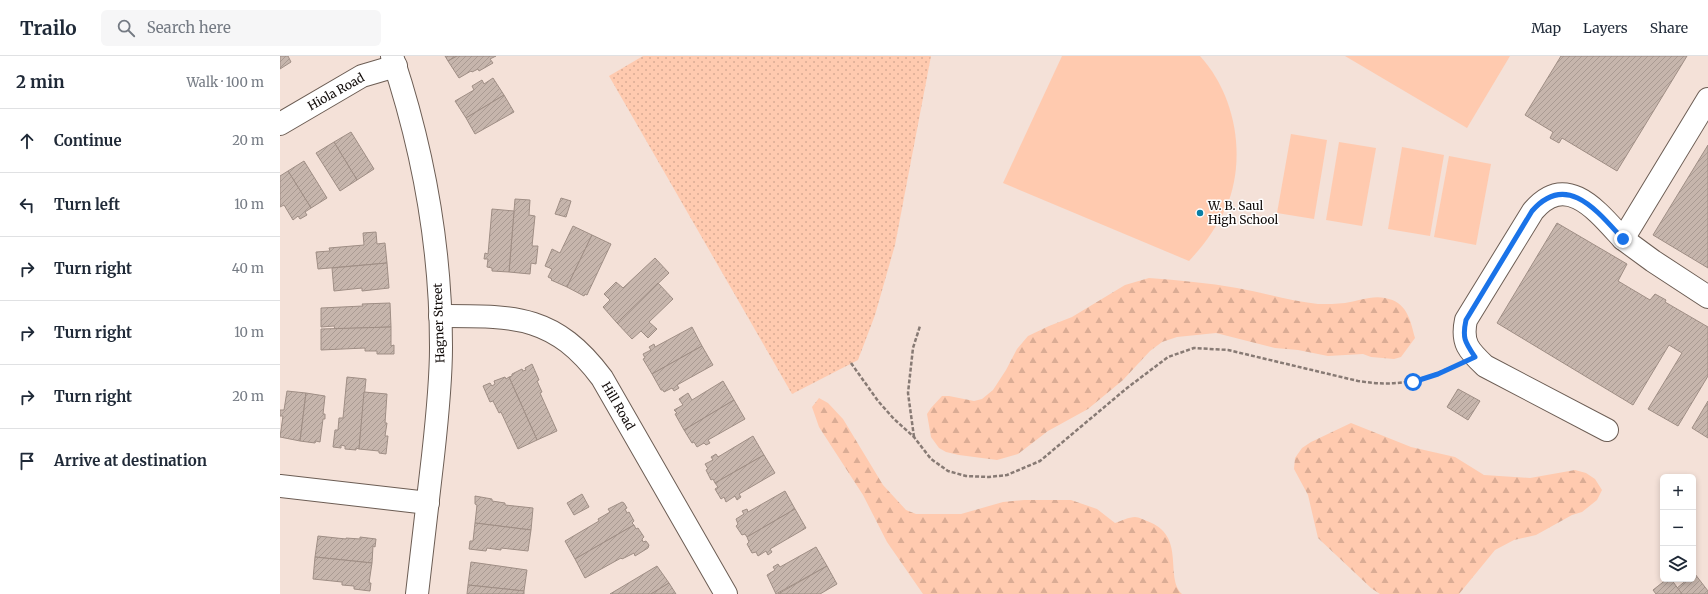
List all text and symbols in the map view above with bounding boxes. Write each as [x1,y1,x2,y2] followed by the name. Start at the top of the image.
[101,10,381,46] search box
[20,16,77,40] text: Trailo
[115,17,137,39] icon: search
[147,18,231,37] text: Search here
[1531,19,1561,37] text: Map
[1583,19,1628,37] text: Layers
[1650,19,1688,37] text: Share
[305,70,367,113] street label: Hiola Road
[16,71,64,93] text: 2 min
[186,74,264,91] text: Walk · 100 m
[16,130,38,152] icon: ahead
[54,131,122,150] text: Continue
[232,132,264,149] text: 20 m
[16,194,38,216] icon: left
[54,195,120,214] text: Turn left
[234,196,264,213] text: 10 m
[1207,198,1279,227] place label: W. B. Saul High School
[1195,208,1205,218] marker: W. B. Saul High School
[1614,230,1632,248] route end
[16,258,38,280] icon: right
[54,259,132,278] text: Turn right
[232,260,264,277] text: 40 m
[430,282,447,363] street label: Hagner Street
[16,322,38,344] icon: right
[54,323,132,342] text: Turn right
[234,324,264,341] text: 10 m
[1404,373,1422,391] route start
[599,379,638,432] street label: Hill Road
[16,386,38,408] icon: right
[54,387,132,406] text: Turn right
[232,388,264,405] text: 20 m
[16,450,38,472] icon: arrive
[54,451,207,470] text: Arrive at destination
[1660,474,1696,582] map controls
[1660,474,1696,510] button: +
[1660,510,1696,546] button: −
[1660,546,1696,582] button: layers

